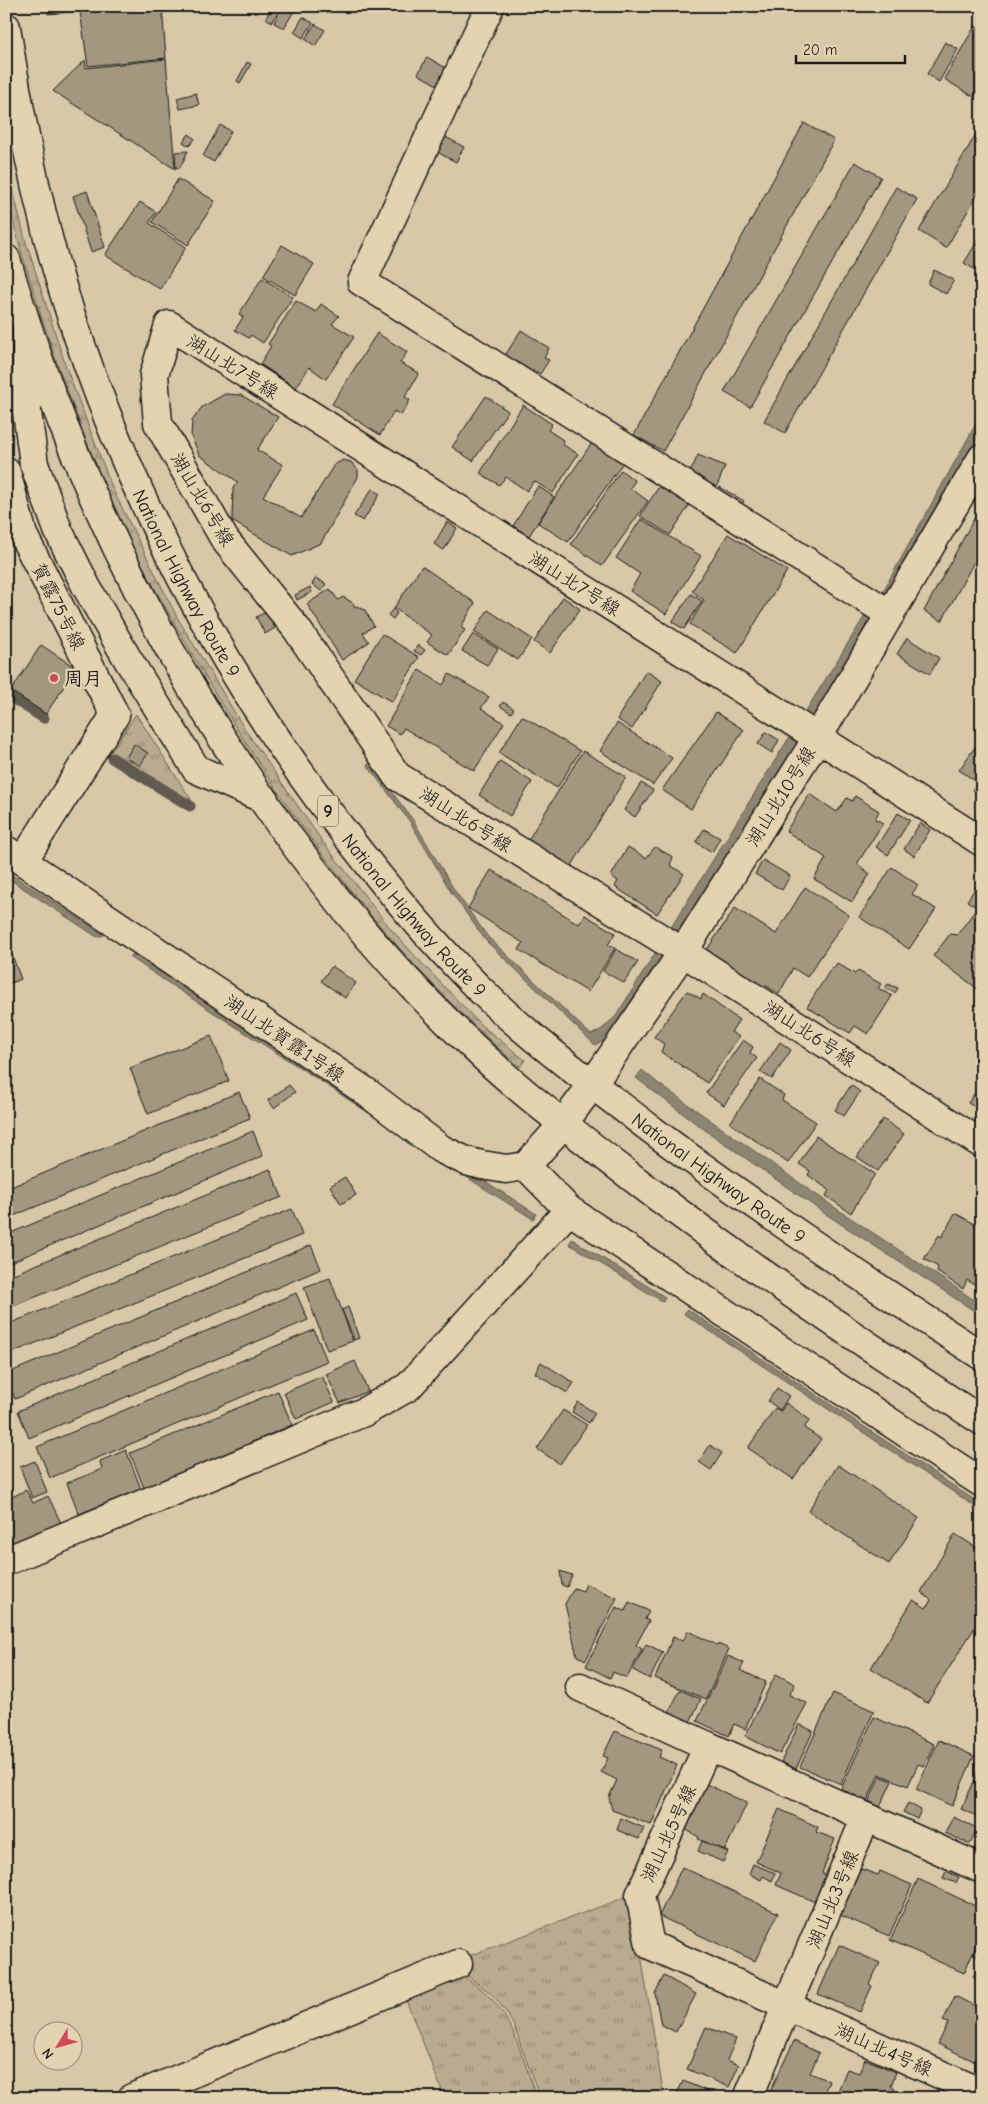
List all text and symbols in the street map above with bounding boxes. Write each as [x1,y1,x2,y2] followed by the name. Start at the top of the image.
[796,32,904,64] scale bar
[803,41,837,59] text: 20 m
[183,330,282,404] street label: 湖山北7号線
[166,449,239,550] street label: 湖山北6号線
[128,486,244,681] street label: National Highway Route 9
[525,547,624,621] street label: 湖山北7号線
[27,559,90,654] street label: 賀露75号線
[64,668,102,690] place label: 周月
[48,672,60,684] marker: 周月
[741,742,820,851] street label: 湖山北10号線
[415,783,516,857] street label: 湖山北6号線
[318,796,338,826] road number: 9
[337,829,491,1002] street label: National Highway Route 9
[220,990,349,1087] street label: 湖山北賀露1号線
[759,996,860,1072] street label: 湖山北6号線
[627,1109,810,1248] street label: National Highway Route 9
[637,1781,701,1886] street label: 湖山北5号線
[802,1847,863,1952] street label: 湖山北3号線
[832,2019,936,2081] street label: 湖山北4号線
[32,2022,82,2072] north arrow
[38,2045,58,2062] text: N

